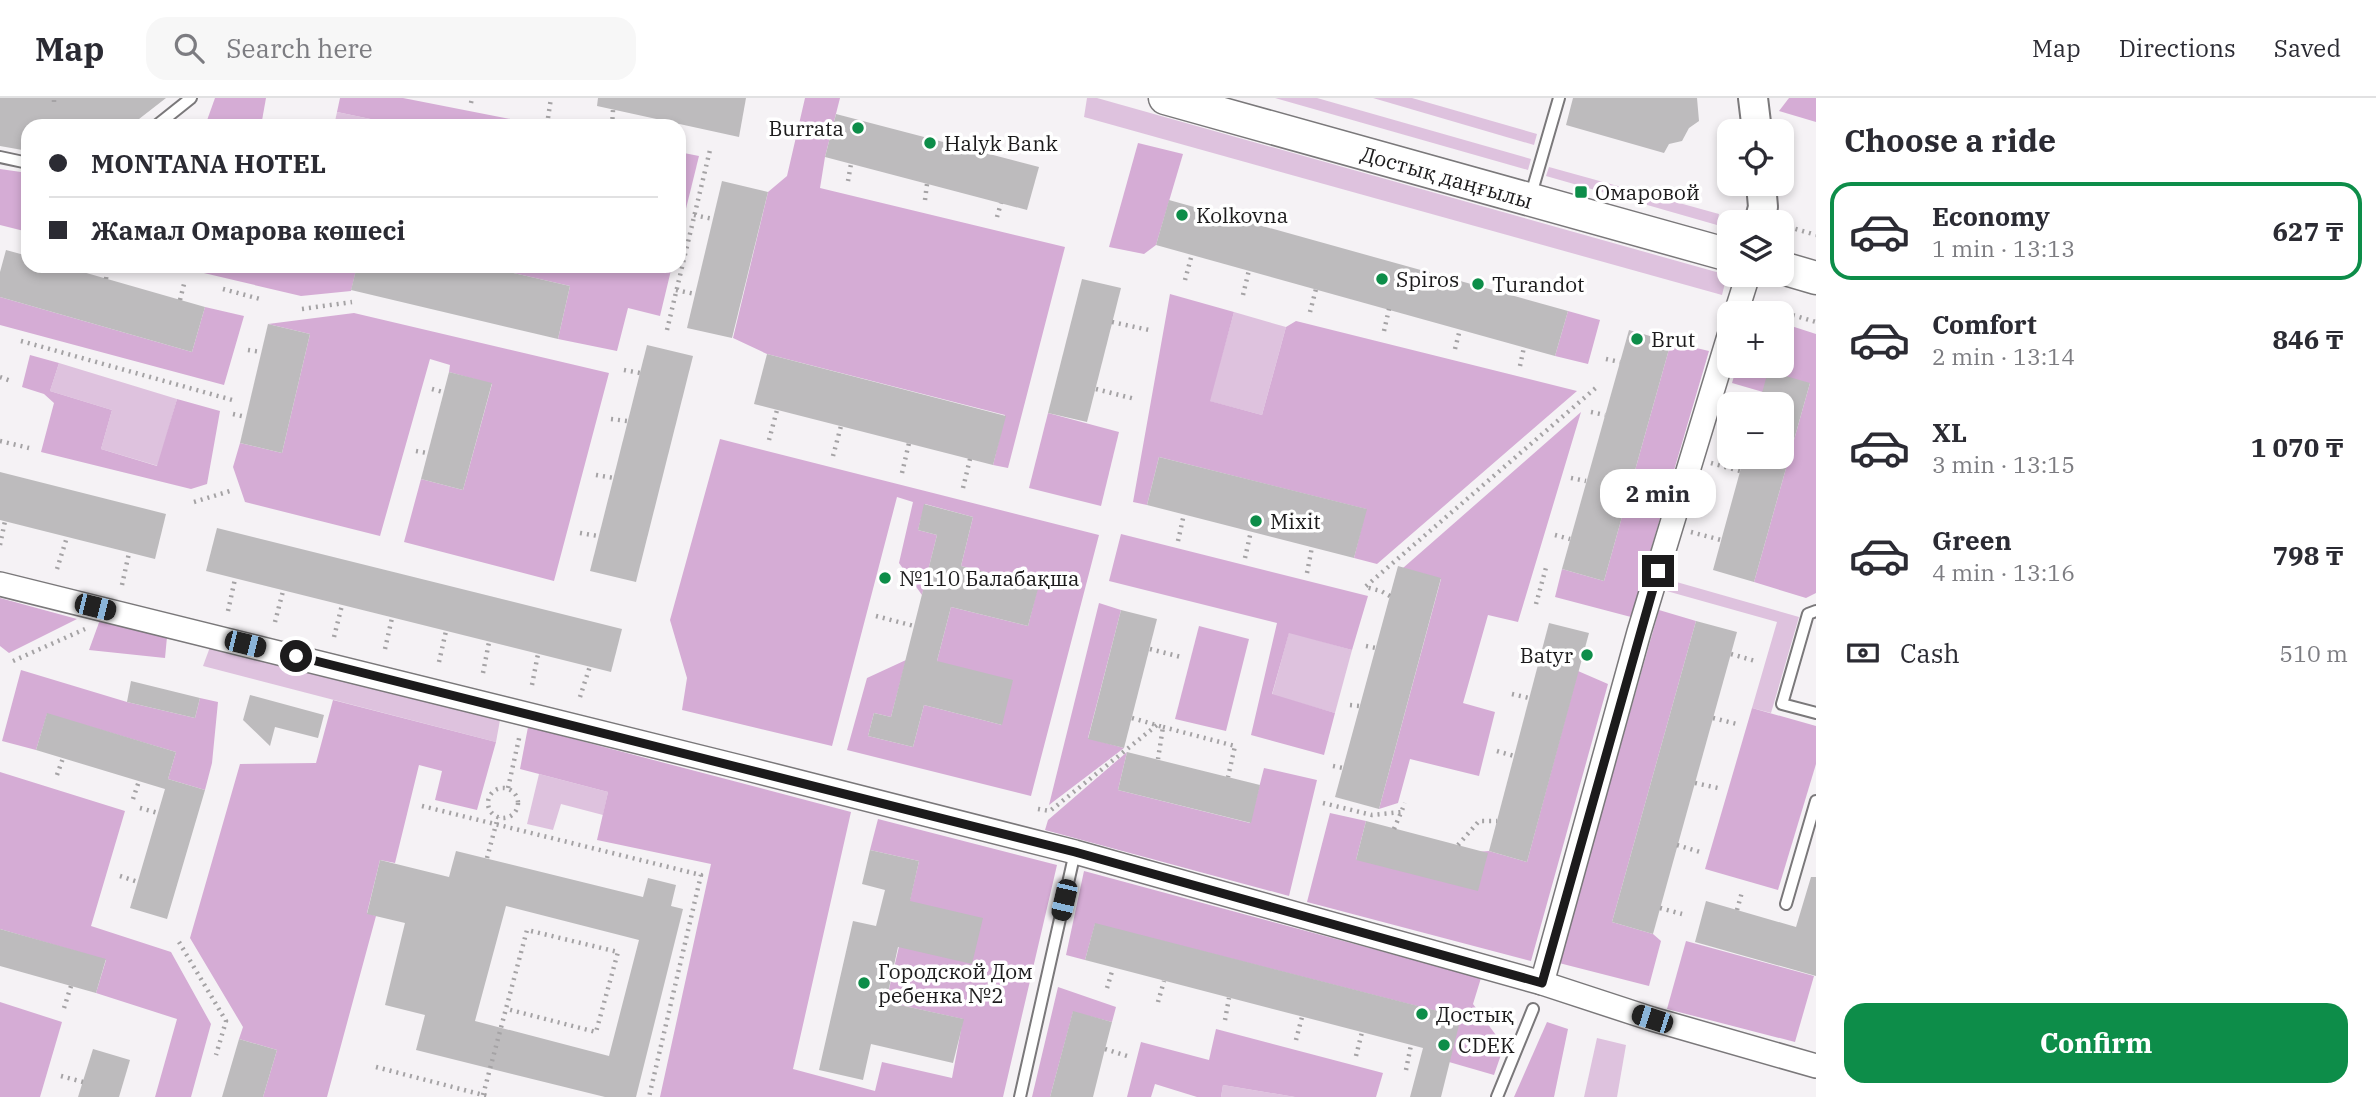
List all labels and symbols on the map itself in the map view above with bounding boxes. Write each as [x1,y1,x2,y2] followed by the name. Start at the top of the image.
[768,114,844,142] place label: Burrata
[850,120,866,136] marker: Burrata
[944,129,1059,157] place label: Halyk Bank
[922,135,938,151] marker: Halyk Bank
[1358,139,1536,215] street label: Достық даңғылы
[1595,178,1700,206] place label: Омаровой
[1573,184,1589,200] marker: Омаровой
[1196,201,1288,229] place label: Kolkovna
[1174,207,1190,223] marker: Kolkovna
[1396,265,1459,293] place label: Spiros
[1492,270,1584,298] place label: Turandot
[1374,271,1390,287] marker: Spiros
[1470,276,1486,292] marker: Turandot
[1651,325,1695,353] place label: Brut
[1629,331,1645,347] marker: Brut
[1600,470,1716,518] callout: 2 min
[1270,507,1321,535] place label: Mixit
[1248,513,1264,529] marker: Mixit
[1642,555,1674,587] route end
[899,564,1080,592] place label: №110 Балабақша
[877,570,893,586] marker: №110 Балабақша
[73,592,118,622] car
[223,629,268,659] car
[280,640,312,672] route start
[1520,641,1574,669] place label: Batyr
[1579,647,1595,663] marker: Batyr
[1050,877,1079,923] car
[878,957,1033,1009] place label: Городской Дом ребенка №2
[856,975,872,991] marker: Городской Дом ребенка №2
[1436,1000,1514,1028] place label: Достық
[1629,1003,1676,1035] car
[1414,1006,1430,1022] marker: Достық
[1458,1031,1515,1059] place label: CDEK
[1436,1037,1452,1053] marker: CDEK

